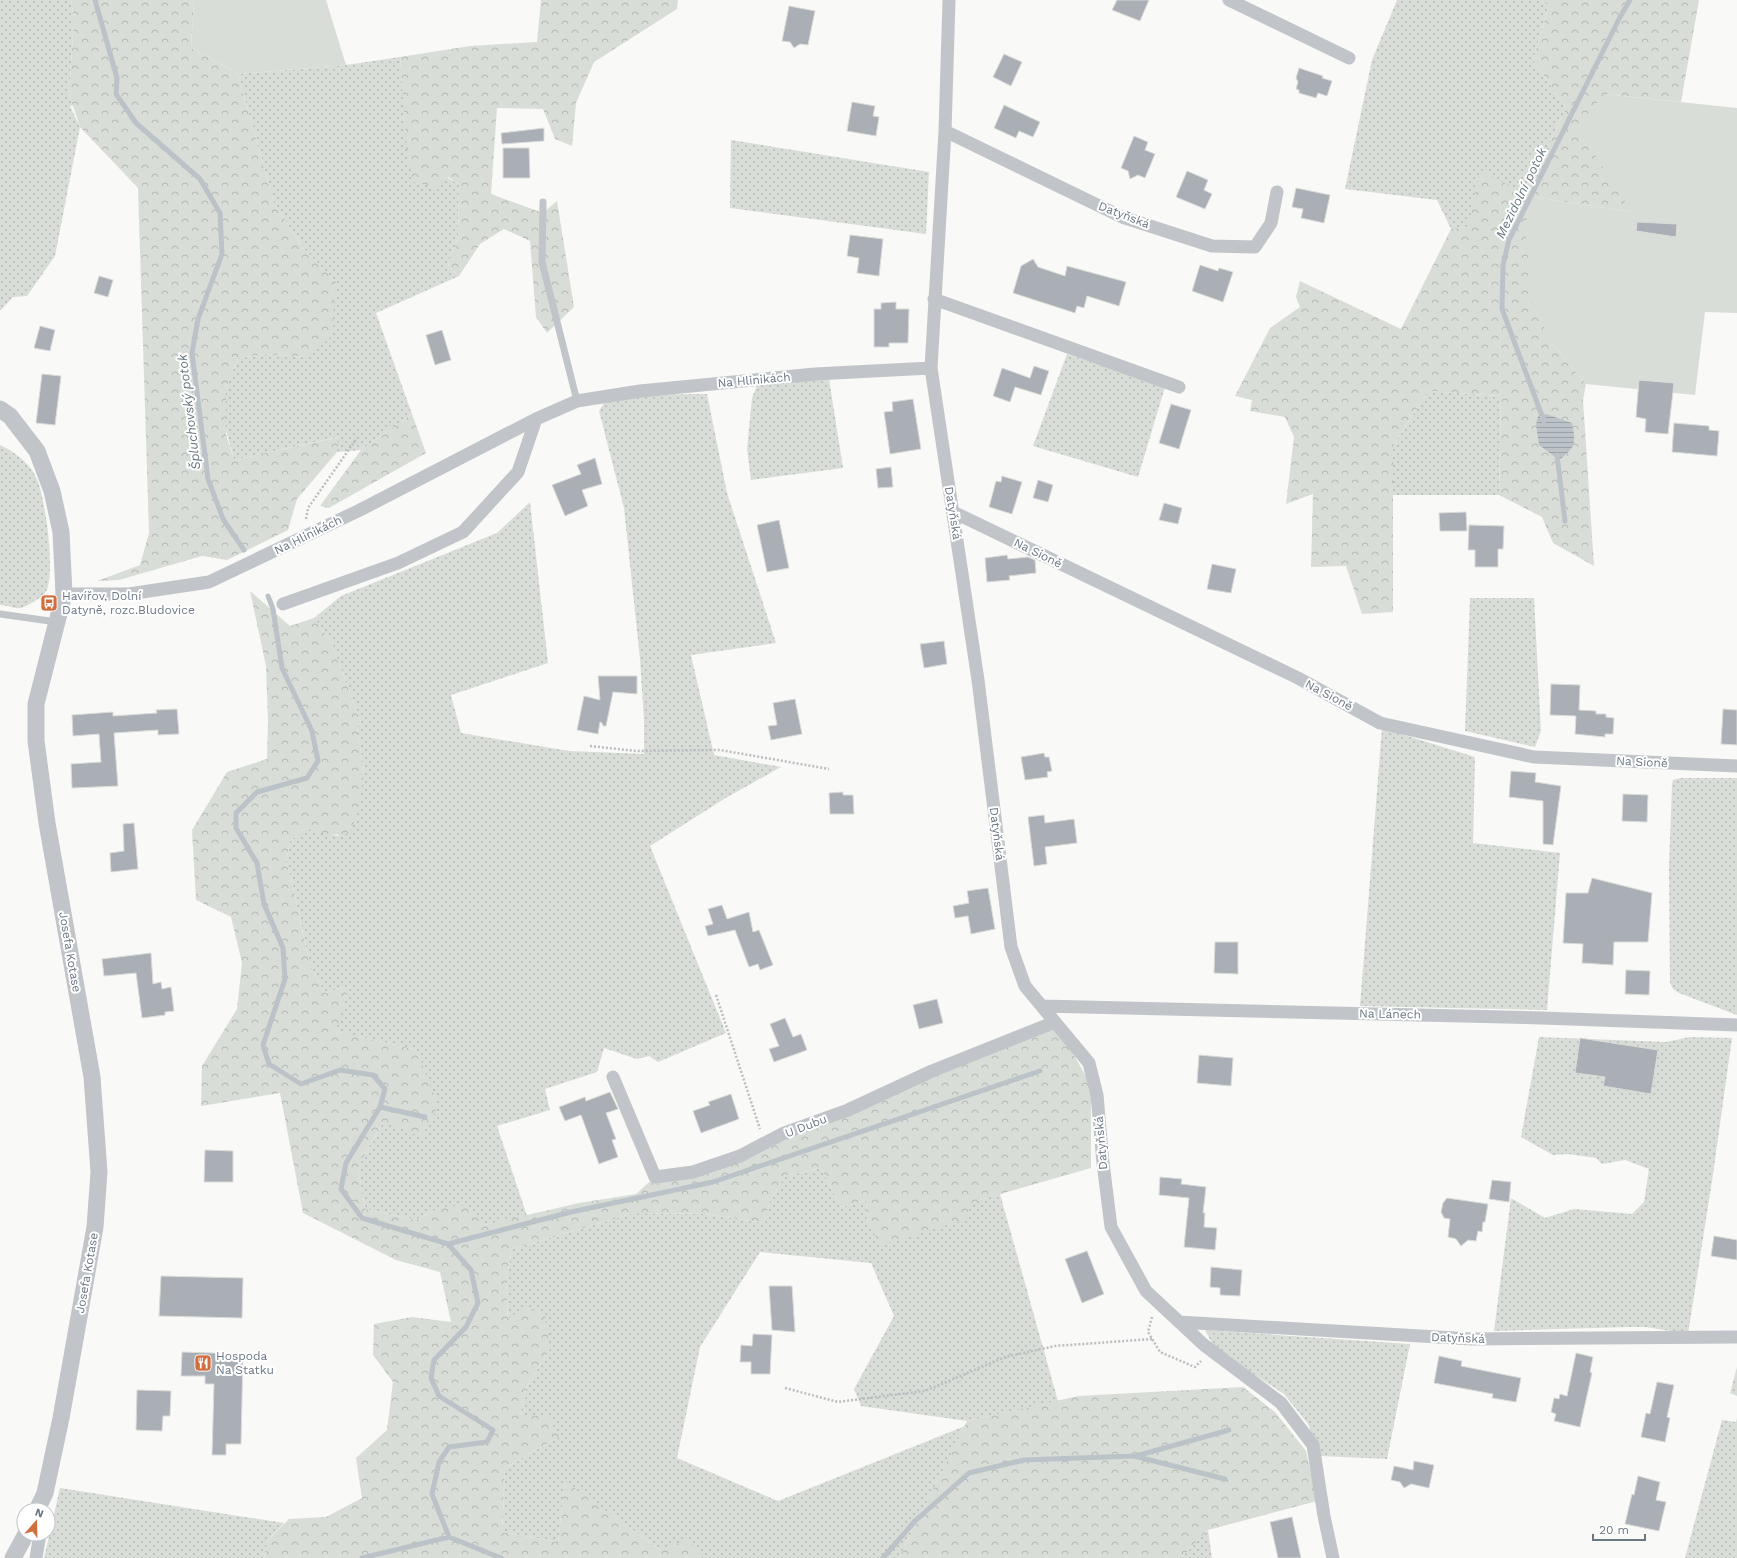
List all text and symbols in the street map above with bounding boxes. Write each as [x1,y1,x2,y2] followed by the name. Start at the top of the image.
[1493,144,1550,241] water label: Mezidolní potok
[1096,199,1152,231] street label: Datyňská
[173,352,204,471] water label: Špluchovský potok
[717,370,791,390] street label: Na Hlinikách
[942,485,964,541] street label: Datyňská
[272,513,344,557] street label: Na Hlinikách
[1012,535,1064,571] street label: Na Sioně
[62,589,195,617] place label: Havířov, Dolní Datyně, rozc.Bludovice
[39,593,59,613] bus stop icon: Havířov, Dolní Datyně, rozc.Bludovice
[1303,677,1355,713] street label: Na Sioně
[1616,754,1668,770] street label: Na Sioně
[987,807,1007,862] street label: Datyňská
[56,911,84,993] street label: Josefa Kotase
[1359,1006,1421,1022] street label: Na Lánech
[783,1112,829,1140] street label: U Dubu
[1092,1115,1110,1170] street label: Datyňská
[73,1232,101,1314] street label: Josefa Kotase
[1431,1330,1485,1346] street label: Datyňská
[216,1349,274,1377] place label: Hospoda Na Statku
[193,1353,213,1373] restaurant icon: Hospoda Na Statku
[16,1502,56,1542] north arrow
[33,1506,45,1521] text: N
[1593,1516,1645,1542] scale bar
[1599,1523,1629,1537] text: 20 m

